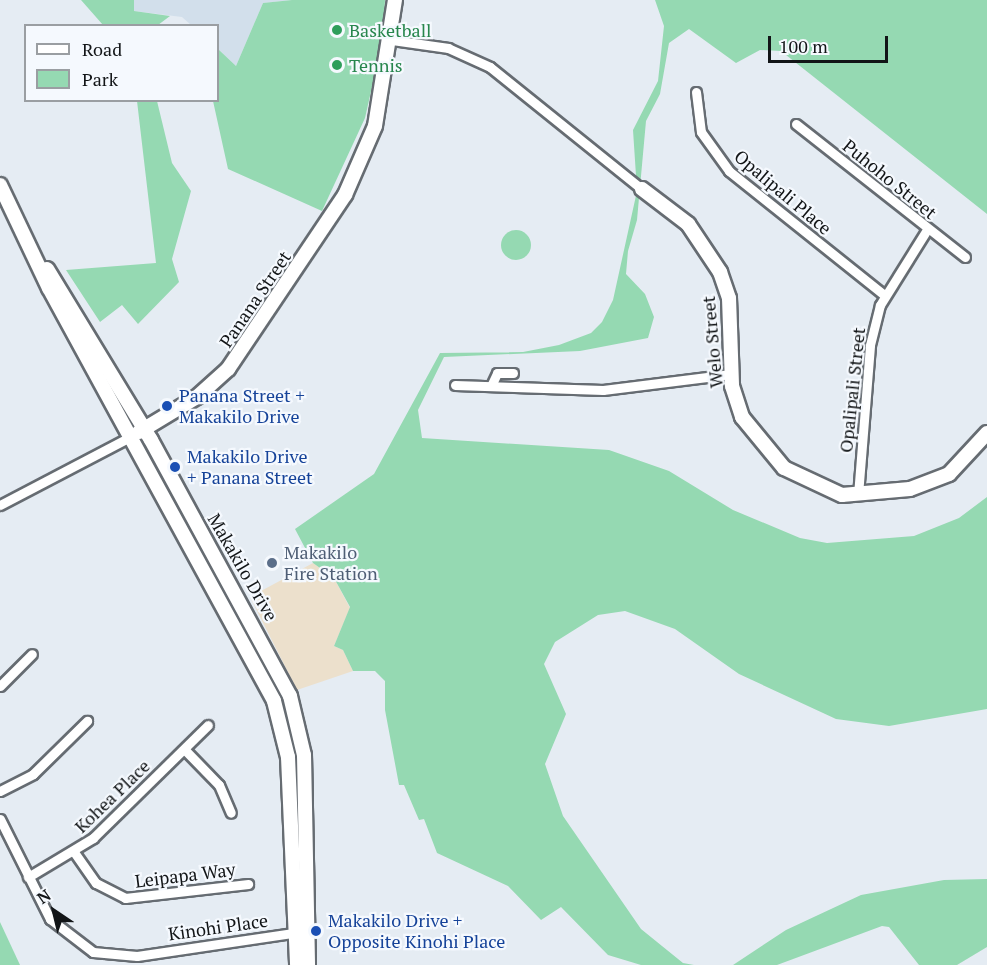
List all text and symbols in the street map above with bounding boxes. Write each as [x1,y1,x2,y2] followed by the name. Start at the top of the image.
[349,19,431,41] place label: Basketball
[330,23,344,37] marker: Basketball
[24,24,219,102] legend
[771,24,891,62] scale bar
[779,34,828,58] text: 100 m
[82,37,122,61] text: Road
[349,54,403,76] place label: Tennis
[330,58,344,72] marker: Tennis
[82,67,118,91] text: Park
[839,135,941,223] street label: Puhoho Street
[730,145,836,239] street label: Opalipali Place
[215,247,295,351] street label: Panana Street
[697,295,727,389] street label: Welo Street
[835,326,869,454] street label: Opalipali Street
[179,385,305,428] place label: Panana Street + Makakilo Drive
[160,399,174,413] marker: Panana Street + Makakilo Drive
[187,446,313,488] place label: Makakilo Drive + Panana Street
[168,460,182,474] marker: Makakilo Drive + Panana Street
[204,509,282,625] street label: Makakilo Drive
[284,542,378,584] place label: Makakilo Fire Station
[265,556,279,570] marker: Makakilo Fire Station
[70,755,154,837] street label: Kohea Place
[134,858,236,892] street label: Leipapa Way
[24,881,84,941] north arrow
[32,884,55,909] text: N
[167,909,269,945] street label: Kinohi Place
[328,910,505,952] place label: Makakilo Drive + Opposite Kinohi Place
[309,924,323,938] marker: Makakilo Drive + Opposite Kinohi Place

